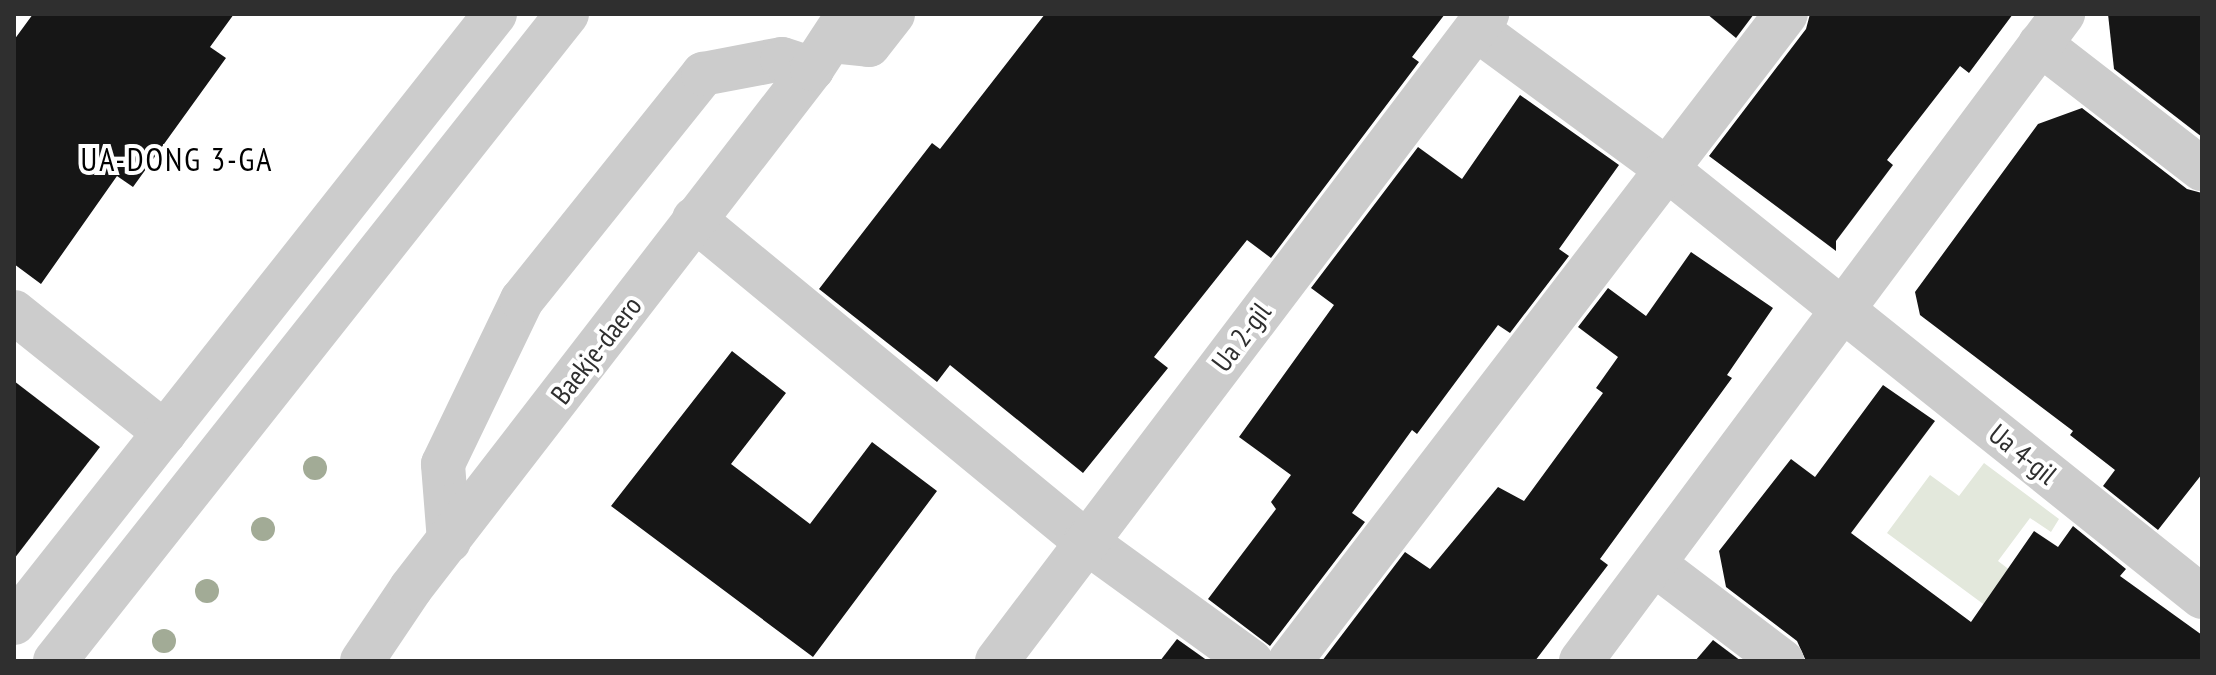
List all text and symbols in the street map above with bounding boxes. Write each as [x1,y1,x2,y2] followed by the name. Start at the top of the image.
[81,140,273,178] district label: UA-DONG 3-GA
[544,290,648,410] street label: Baekje-daero
[1204,296,1278,378] street label: Ua 2-gil
[1982,417,2064,491] street label: Ua 4-gil

